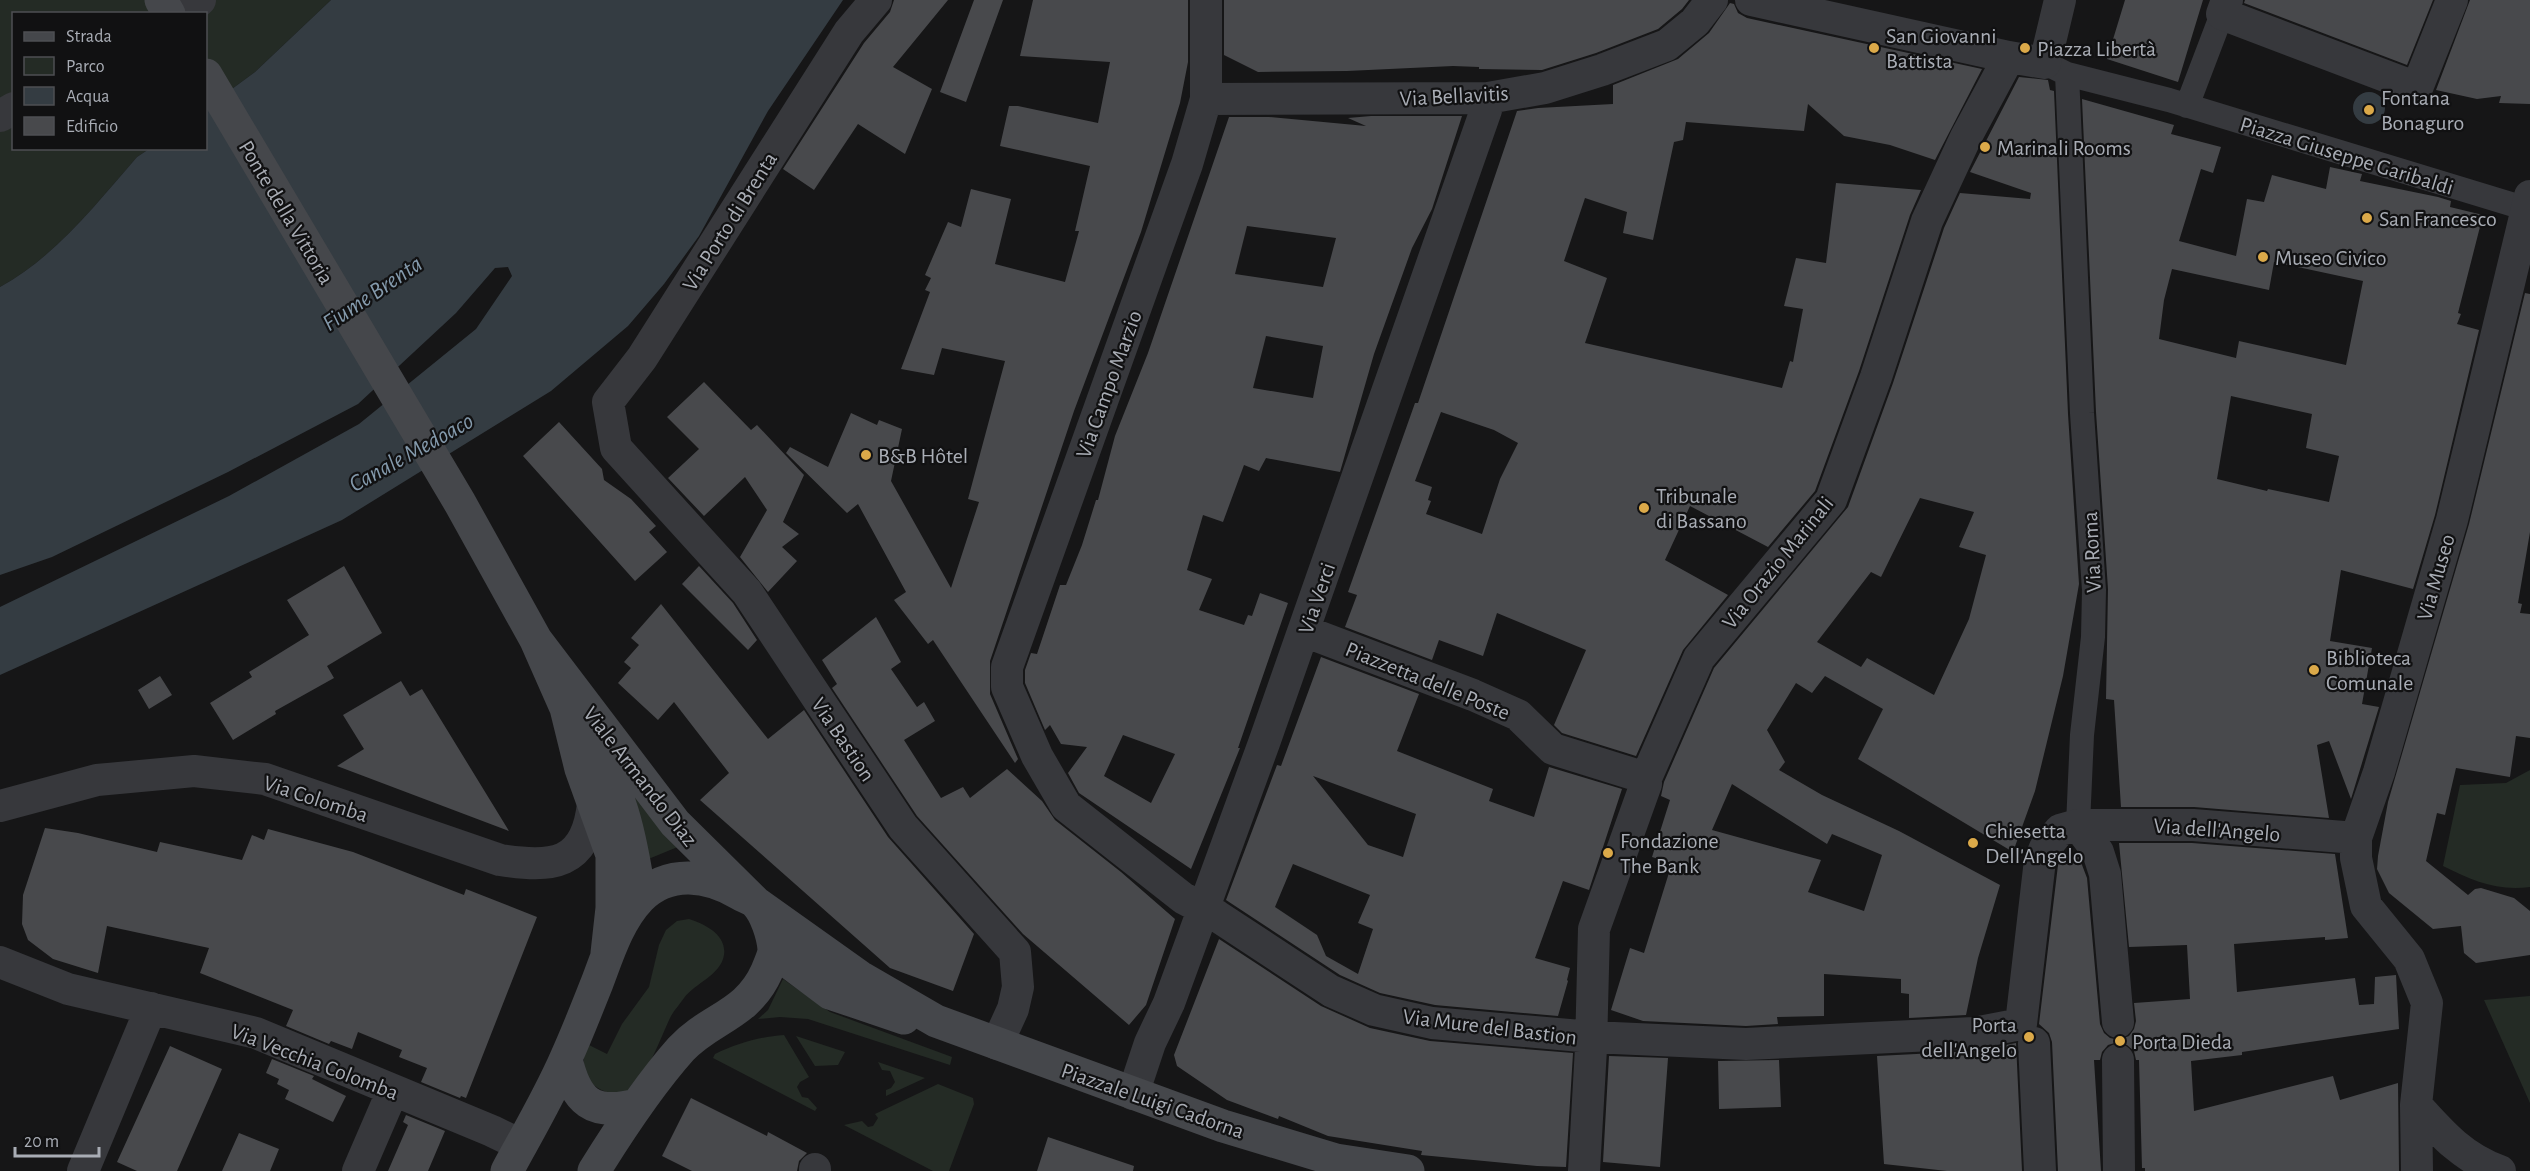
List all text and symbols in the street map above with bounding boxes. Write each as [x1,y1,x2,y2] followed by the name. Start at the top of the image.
[12,12,207,150] legend
[1886,25,1997,72] place label: San Giovanni Battista
[66,28,112,46] text: Strada
[2037,38,2156,60] place label: Piazza Libertà
[1867,41,1881,55] marker: San Giovanni Battista
[2018,41,2032,55] marker: Piazza Libertà
[66,58,105,76] text: Parco
[1399,82,1509,110] street label: Via Bellavitis
[2381,87,2464,134] place label: Fontana Bonaguro
[66,88,110,106] text: Acqua
[2362,103,2376,117] marker: Fontana Bonaguro
[2237,113,2456,199] street label: Piazza Giuseppe Garibaldi
[66,118,118,136] text: Edificio
[235,137,338,288] street label: Ponte della Vittoria
[1997,137,2131,159] place label: Marinali Rooms
[1978,140,1992,154] marker: Marinali Rooms
[679,148,781,295] street label: Via Porto di Brenta
[2379,208,2497,230] place label: San Francesco
[2360,211,2374,225] marker: San Francesco
[2275,247,2387,269] place label: Museo Civico
[2256,250,2270,264] marker: Museo Civico
[318,252,427,336] water label: Fiume Brenta
[1072,308,1146,461] street label: Via Campo Marzio
[345,409,478,497] water label: Canale Medoaco
[878,445,968,467] place label: B&B Hôtel
[859,448,873,462] marker: B&B Hôtel
[1656,485,1747,532] place label: Tribunale di Bassano
[1718,492,1838,633] street label: Via Orazio Marinali
[1637,501,1651,515] marker: Tribunale di Bassano
[2079,511,2105,593] street label: Via Roma
[2413,532,2459,623] street label: Via Museo
[1294,560,1339,637] street label: Via Verci
[1342,638,1513,724] street label: Piazzetta delle Poste
[2326,647,2413,694] place label: Biblioteca Comunale
[2307,663,2321,677] marker: Biblioteca Comunale
[807,694,879,785] street label: Via Bastion
[579,703,701,850] street label: Viale Armando Diaz
[261,772,371,826] street label: Via Colomba
[2153,815,2281,845] street label: Via dell'Angelo
[1985,820,2084,867] place label: Chiesetta Dell'Angelo
[1620,830,1719,877] place label: Fondazione The Bank
[1966,836,1980,850] marker: Chiesetta Dell'Angelo
[1601,846,1615,860] marker: Fondazione The Bank
[1402,1005,1578,1049] street label: Via Mure del Bastion
[1921,1014,2017,1061] place label: Porta dell'Angelo
[228,1020,401,1104] street label: Via Vecchia Colomba
[2022,1030,2036,1044] marker: Porta dell'Angelo
[2132,1031,2232,1053] place label: Porta Dieda
[2113,1034,2127,1048] marker: Porta Dieda
[1058,1059,1247,1143] street label: Piazzale Luigi Cadorna
[15,1120,99,1158] scale bar
[24,1133,59,1151] text: 20 m

